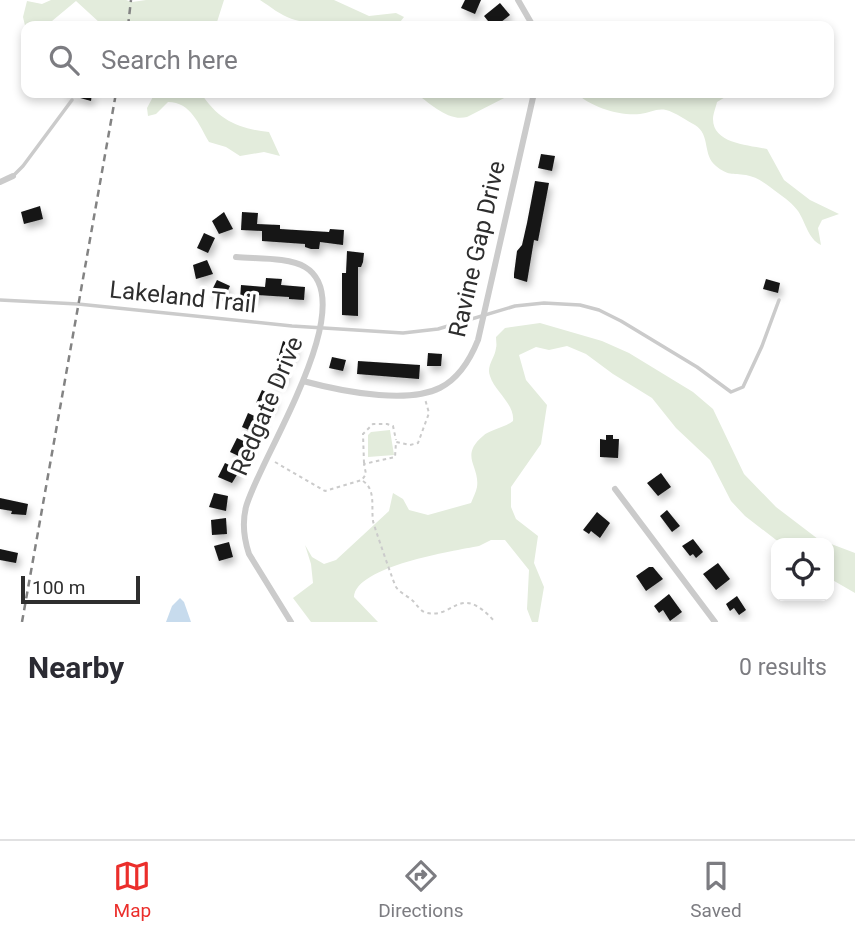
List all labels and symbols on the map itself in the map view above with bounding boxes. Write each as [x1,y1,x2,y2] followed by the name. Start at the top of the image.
[443,158,511,340] street label: Ravine Gap Drive
[108,275,258,319] street label: Lakeland Trail
[225,332,309,480] street label: Redgate Drive
[21,573,140,605] scale bar

